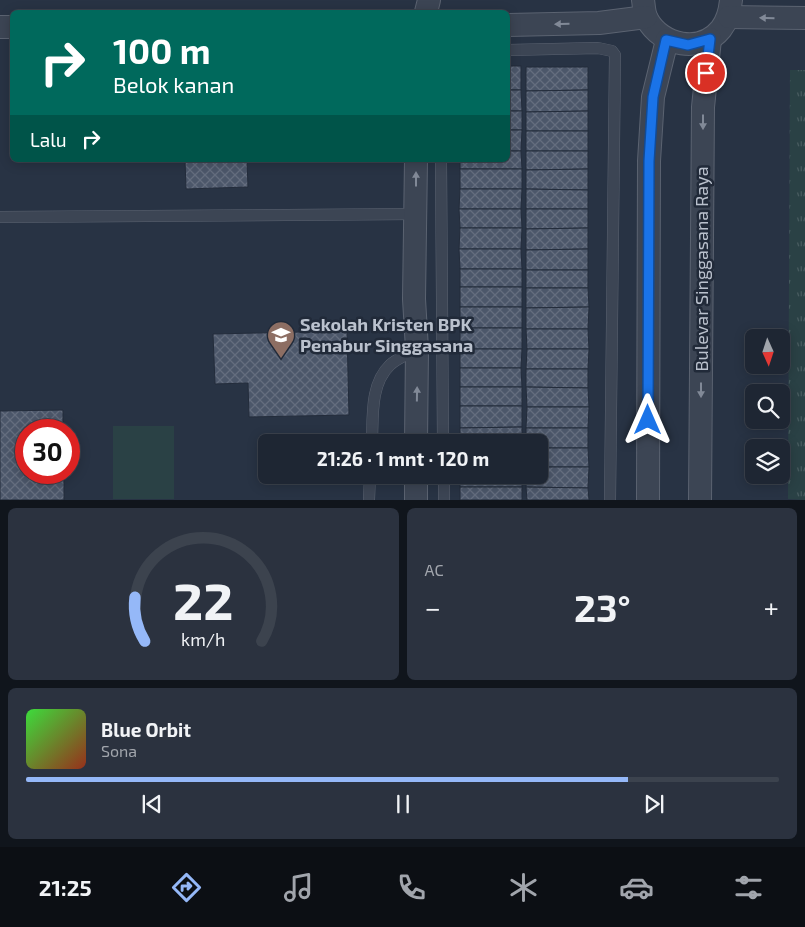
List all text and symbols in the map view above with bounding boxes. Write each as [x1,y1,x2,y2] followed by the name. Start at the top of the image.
[759,13,775,21] one-way arrow
[554,20,570,28] one-way arrow
[113,29,211,71] text: 100 m
[30,30,95,95] icon: right
[685,52,727,94] pin
[692,59,720,87] icon: arrive
[113,71,234,97] text: Belok kanan
[699,114,707,130] one-way arrow
[77,125,105,153] icon: right
[30,128,67,151] text: Lalu
[690,166,712,372] street label: Bulevar Singgasana Raya
[412,171,420,187] one-way arrow
[300,313,473,356] place label: Sekolah Kristen BPK Penabur Singgasana
[266,320,296,359] school or university icon: Sekolah Kristen BPK Penabur Singgasana
[745,329,790,374] north arrow
[745,329,790,484] map controls
[697,382,705,398] one-way arrow
[745,384,790,429] button: search
[413,386,421,402] one-way arrow
[621,393,673,445] position arrow
[15,419,80,484] speed limit sign: 30
[745,439,790,484] button: layers
[317,447,489,470] text: 21:26 · 1 mnt · 120 m
[425,560,444,579] text: AC
[173,568,233,630] text: 22
[574,584,631,630] text: 23°
[425,590,441,624] text: −
[764,590,779,624] text: +
[181,628,225,650] text: km/h
[101,718,191,741] text: Blue Orbit
[101,741,137,760] text: Sona
[138,790,166,818] icon: previous
[389,790,417,818] icon: pause
[640,790,668,818] icon: next
[169,870,204,905] icon: directions
[281,870,316,905] icon: music
[394,870,429,905] icon: phone
[506,870,541,905] icon: climate
[619,870,654,905] icon: car
[731,870,766,905] icon: filters
[39,874,92,900] text: 21:25

